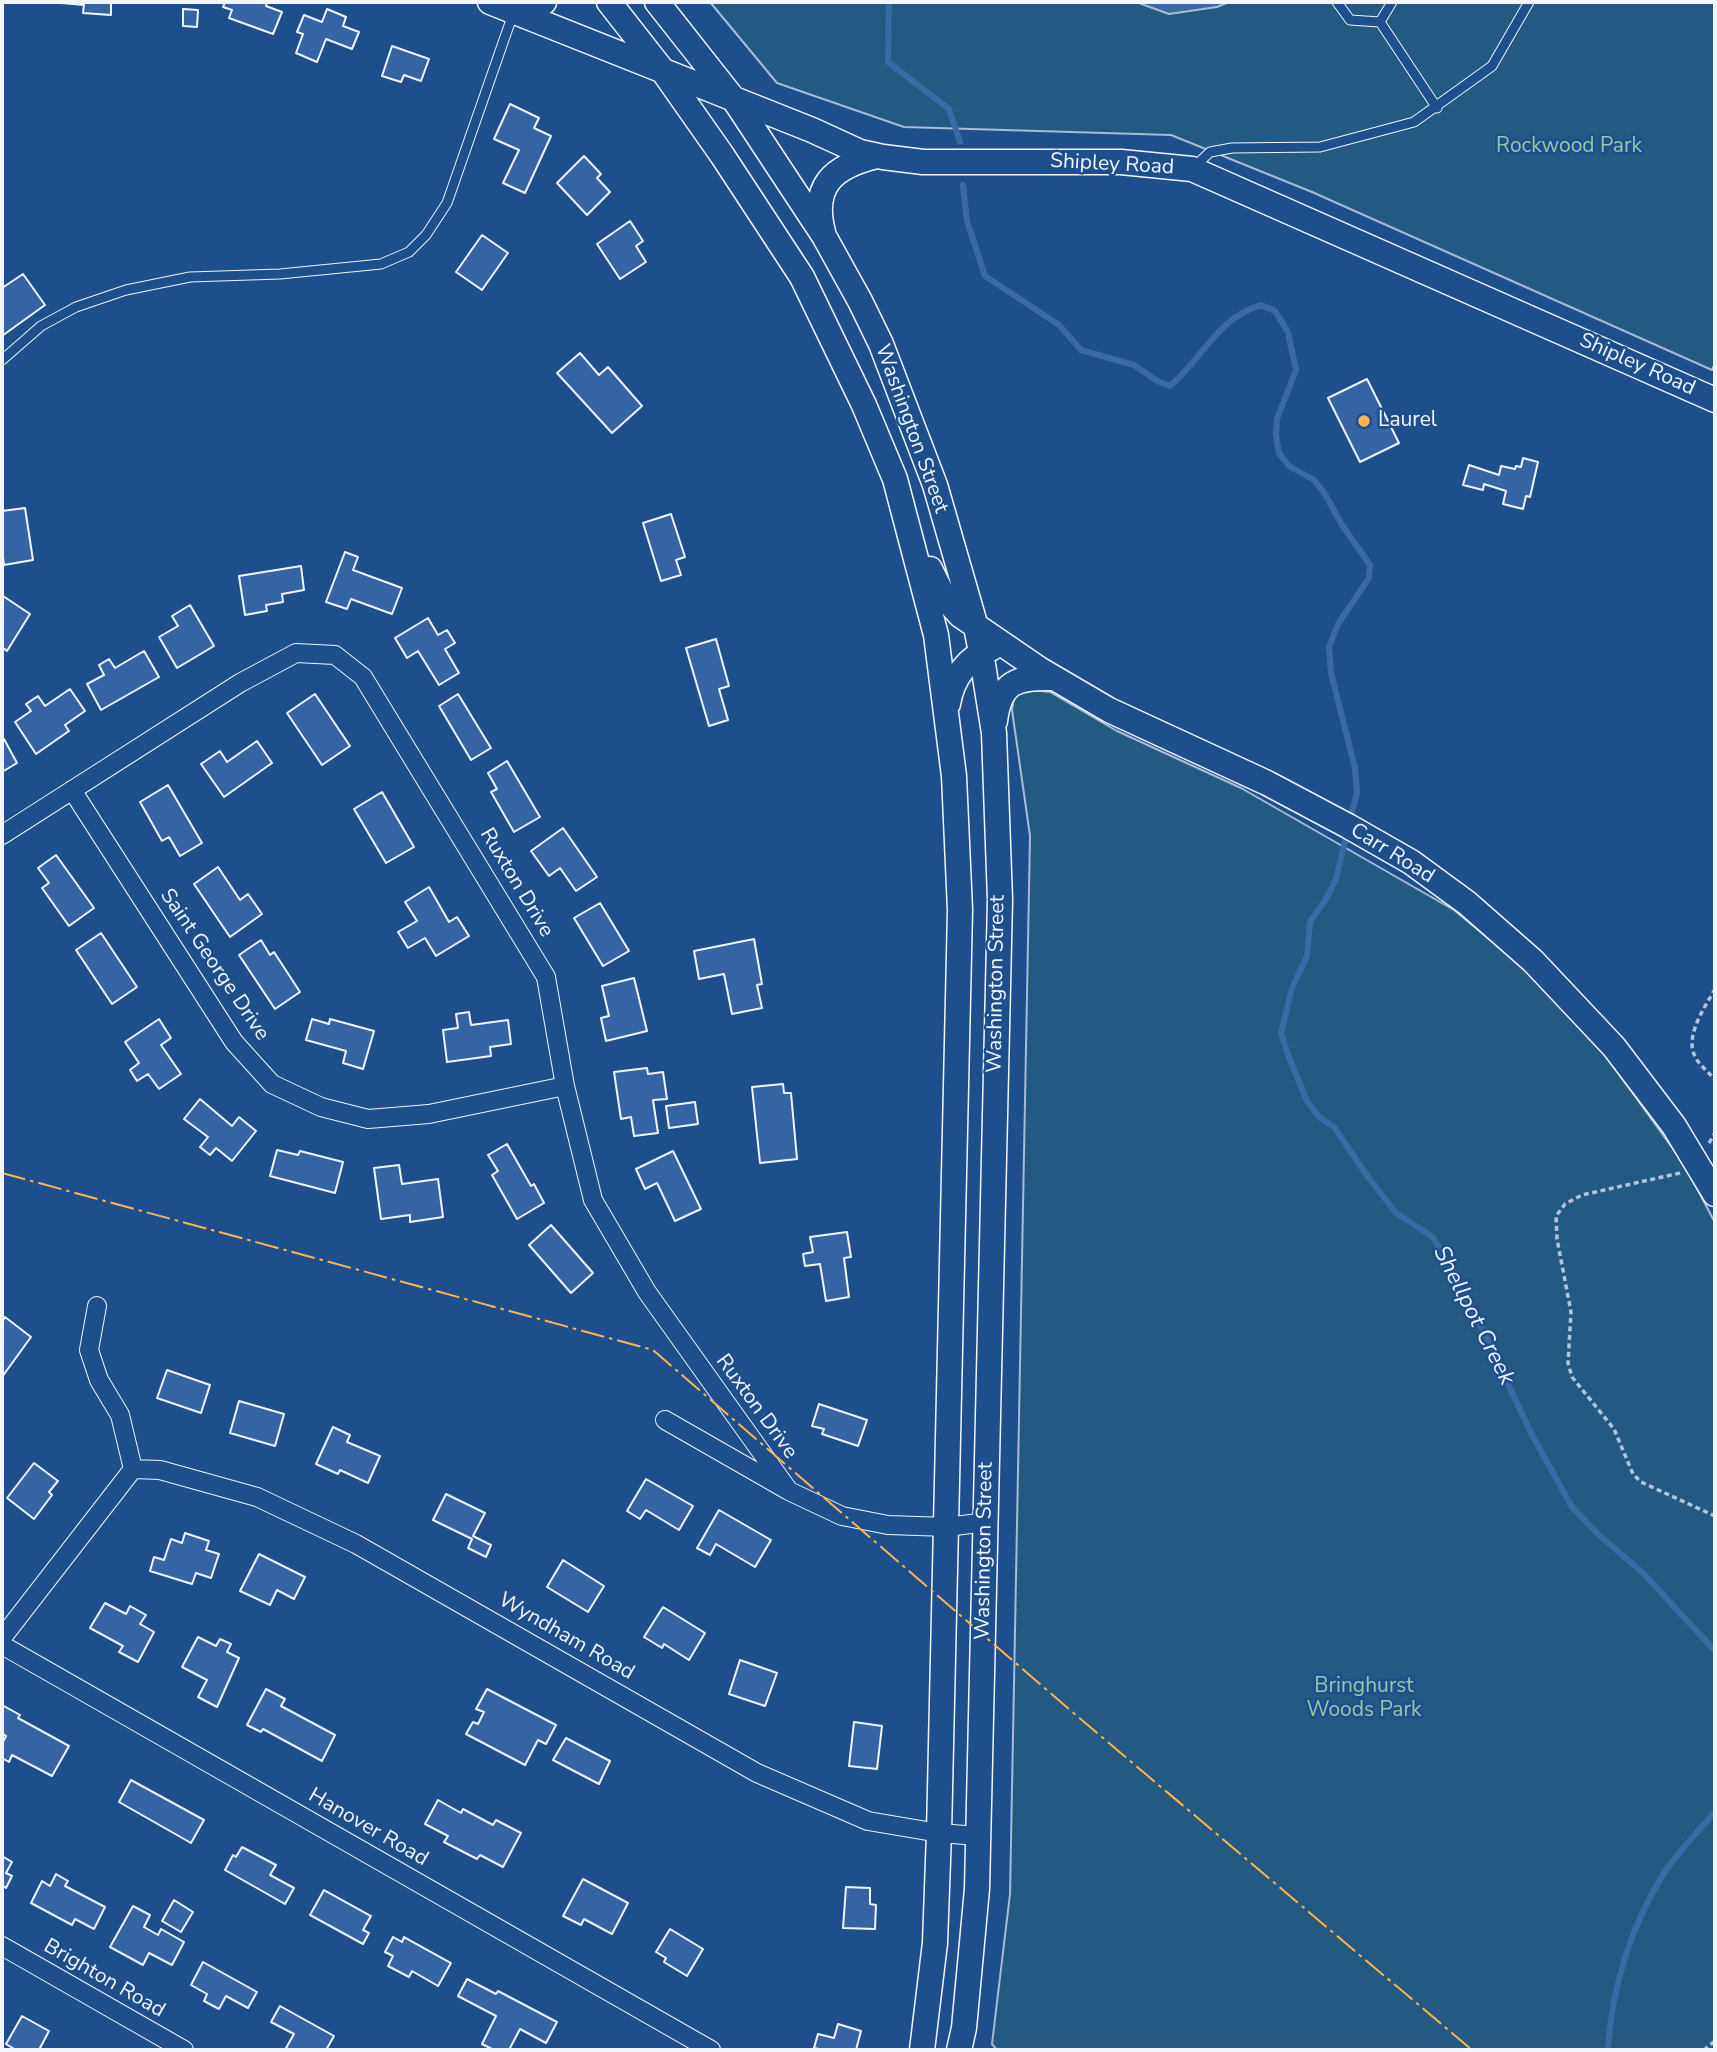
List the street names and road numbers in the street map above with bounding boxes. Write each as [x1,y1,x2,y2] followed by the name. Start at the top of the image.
[1049,149,1175,181] street label: Shipley Road
[1575,328,1699,402] street label: Shipley Road
[869,341,953,517] street label: Washington Street
[1345,818,1439,890] street label: Carr Road
[474,824,558,942] street label: Ruxton Drive
[154,884,274,1046] street label: Saint George Drive
[983,895,1011,1073] street label: Washington Street
[710,1350,802,1464] street label: Ruxton Drive
[971,1462,999,1640] street label: Washington Street
[494,1588,638,1686] street label: Wyndham Road
[304,1784,432,1872] street label: Hanover Road
[39,1934,169,2024] street label: Brighton Road

